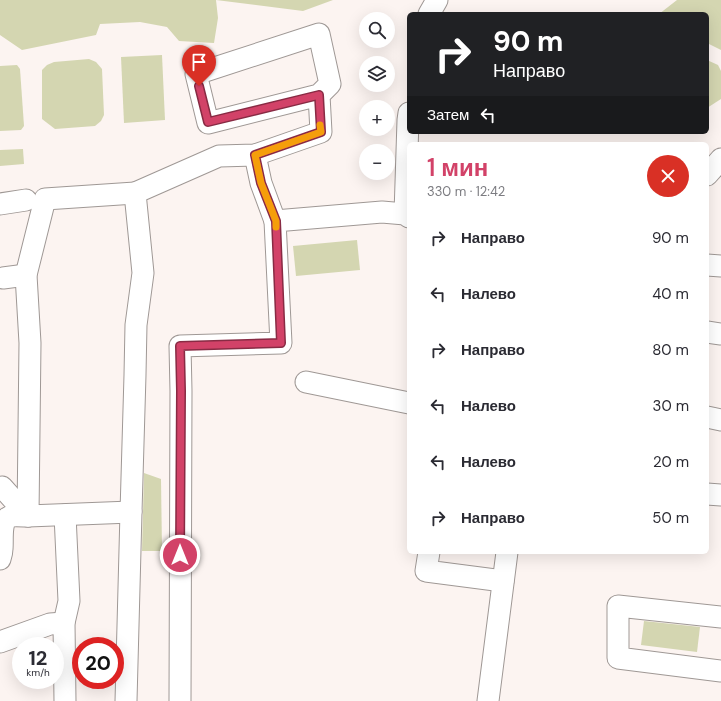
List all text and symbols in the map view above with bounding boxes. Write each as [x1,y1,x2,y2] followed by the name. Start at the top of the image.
[359,12,395,180] map controls
[359,12,395,48] button: search
[493,23,563,60] text: 90 m
[427,28,479,80] icon: right
[182,45,216,86] pin
[188,51,210,73] icon: arrive
[359,56,395,92] button: layers
[493,59,565,83] text: Направо
[359,100,395,136] button: +
[477,104,499,126] icon: left
[427,105,469,125] text: Затем
[359,144,395,180] button: −
[427,152,488,183] text: 1 мин
[647,155,689,197] button: close
[427,183,505,200] text: 330 m · 12:42
[427,227,449,249] icon: right
[461,228,525,248] text: Направо
[652,228,689,248] text: 90 m
[427,283,449,305] icon: left
[461,284,516,304] text: Налево
[652,284,689,304] text: 40 m
[427,339,449,361] icon: right
[461,340,525,360] text: Направо
[652,340,689,360] text: 80 m
[427,395,449,417] icon: left
[461,396,516,416] text: Налево
[653,396,689,416] text: 30 m
[427,451,449,473] icon: left
[461,452,516,472] text: Налево
[653,452,689,472] text: 20 m
[427,507,449,529] icon: right
[461,508,525,528] text: Направо
[652,508,689,528] text: 50 m
[159,534,201,576] position arrow
[72,637,124,689] speed limit sign: 20
[29,645,47,671] text: 12
[26,666,50,679] text: km/h

